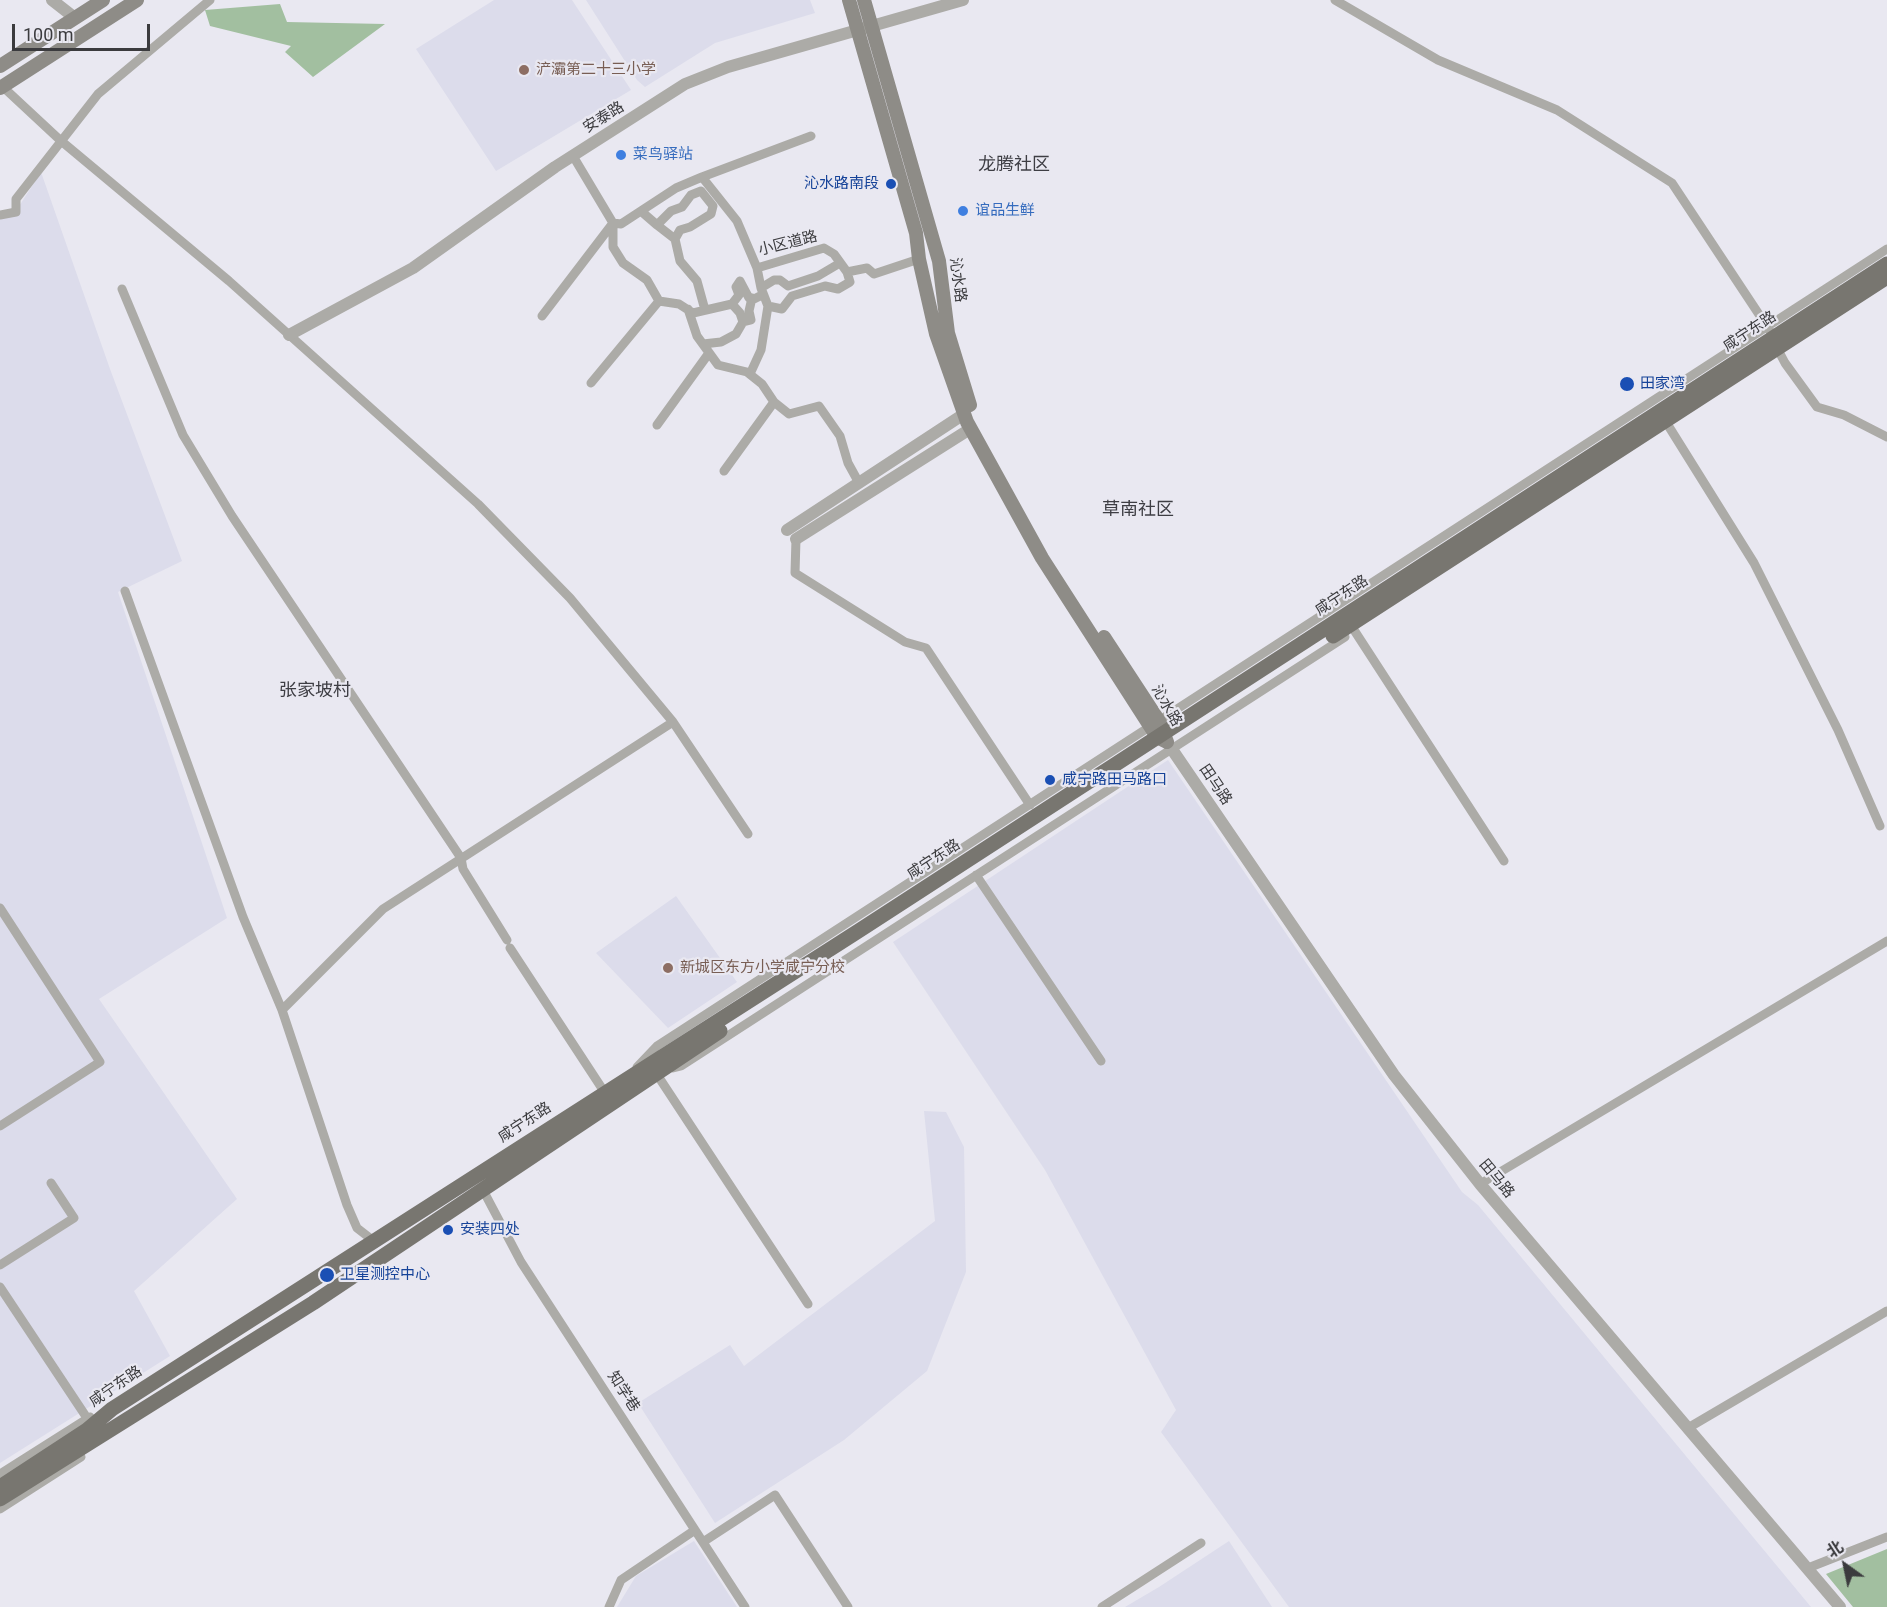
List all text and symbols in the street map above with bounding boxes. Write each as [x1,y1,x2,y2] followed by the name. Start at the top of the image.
[15,12,153,50] scale bar
[23,24,74,45] text: 100 m
[536,61,656,79] place label: 浐灞第二十三小学
[517,63,531,77] marker: 浐灞第二十三小学
[580,98,628,138] street label: 安泰路
[633,146,693,164] place label: 菜鸟驿站
[614,148,628,162] marker: 菜鸟驿站
[978,154,1050,176] district label: 龙腾社区
[804,175,879,193] place label: 沁水路南段
[884,177,898,191] marker: 沁水路南段
[975,202,1035,220] place label: 谊品生鲜
[956,204,970,218] marker: 谊品生鲜
[757,228,819,260] street label: 小区道路
[945,256,969,304] street label: 沁水路
[1720,308,1780,356] street label: 咸宁东路
[1618,375,1636,393] marker: 田家湾
[1640,375,1685,393] place label: 田家湾
[1102,499,1174,521] district label: 草南社区
[1312,572,1372,620] street label: 咸宁东路
[279,680,351,702] district label: 张家坡村
[1147,682,1185,730] street label: 沁水路
[1195,761,1235,809] street label: 田马路
[1062,771,1167,789] place label: 咸宁路田马路口
[1043,773,1057,787] marker: 咸宁路田马路口
[904,836,964,884] street label: 咸宁东路
[680,959,845,977] place label: 新城区东方小学咸宁分校
[661,961,675,975] marker: 新城区东方小学咸宁分校
[495,1099,555,1147] street label: 咸宁东路
[1475,1156,1517,1202] street label: 田马路
[460,1221,520,1239] place label: 安装四处
[441,1223,455,1237] marker: 安装四处
[318,1266,336,1284] marker: 卫星测控中心
[340,1266,430,1284] place label: 卫星测控中心
[86,1363,146,1411] street label: 咸宁东路
[603,1368,643,1416] street label: 知学巷
[1815,1535,1875,1595] north arrow
[1823,1537,1847,1562] text: 北

